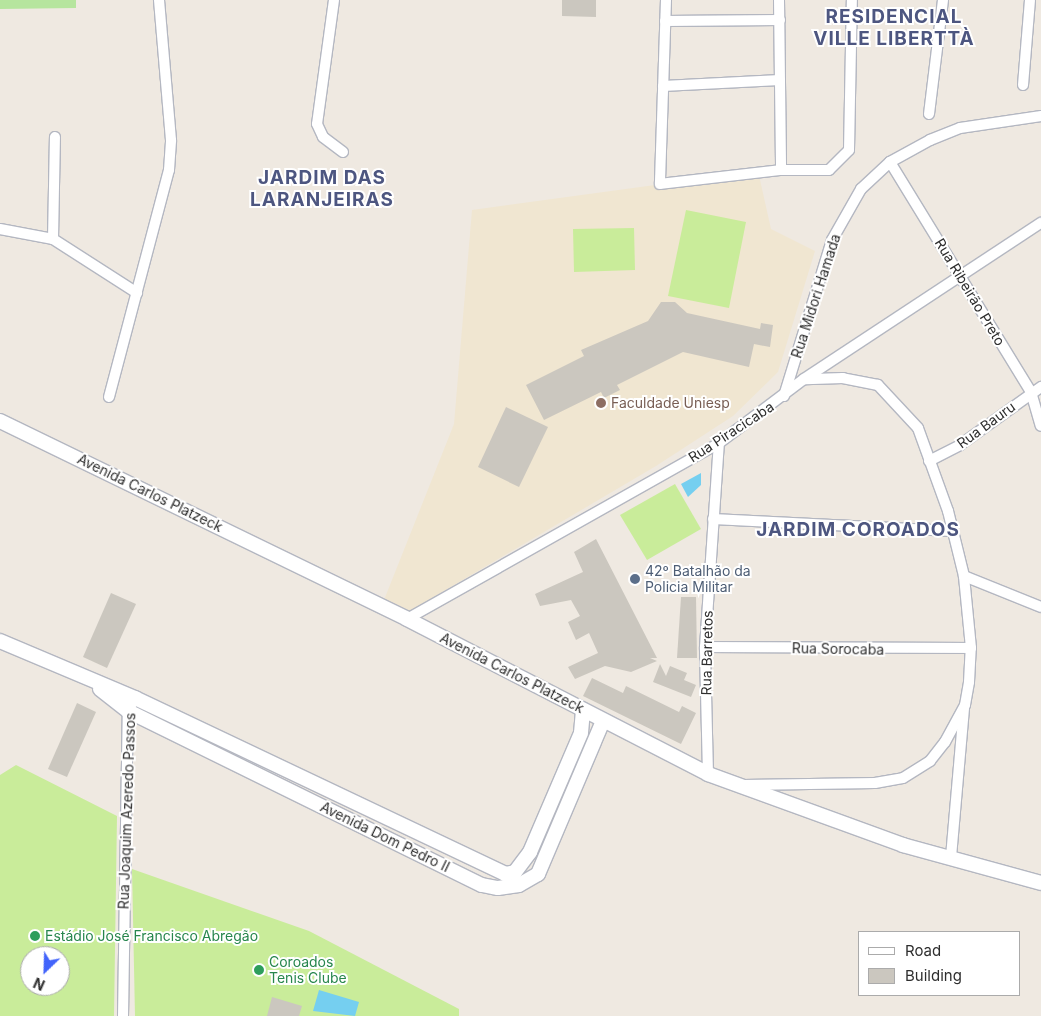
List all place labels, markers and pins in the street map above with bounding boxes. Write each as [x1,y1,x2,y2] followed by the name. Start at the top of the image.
[611,395,730,411] place label: Faculdade Uniesp
[595,397,607,409] marker: Faculdade Uniesp
[645,563,751,596] place label: 42º Batalhão da Policia Militar
[629,573,641,585] marker: 42º Batalhão da Policia Militar
[45,928,258,944] place label: Estádio José Francisco Abregão
[29,930,41,942] marker: Estádio José Francisco Abregão
[269,954,347,986] place label: Coroados Tenis Clube
[253,964,265,976] marker: Coroados Tenis Clube

